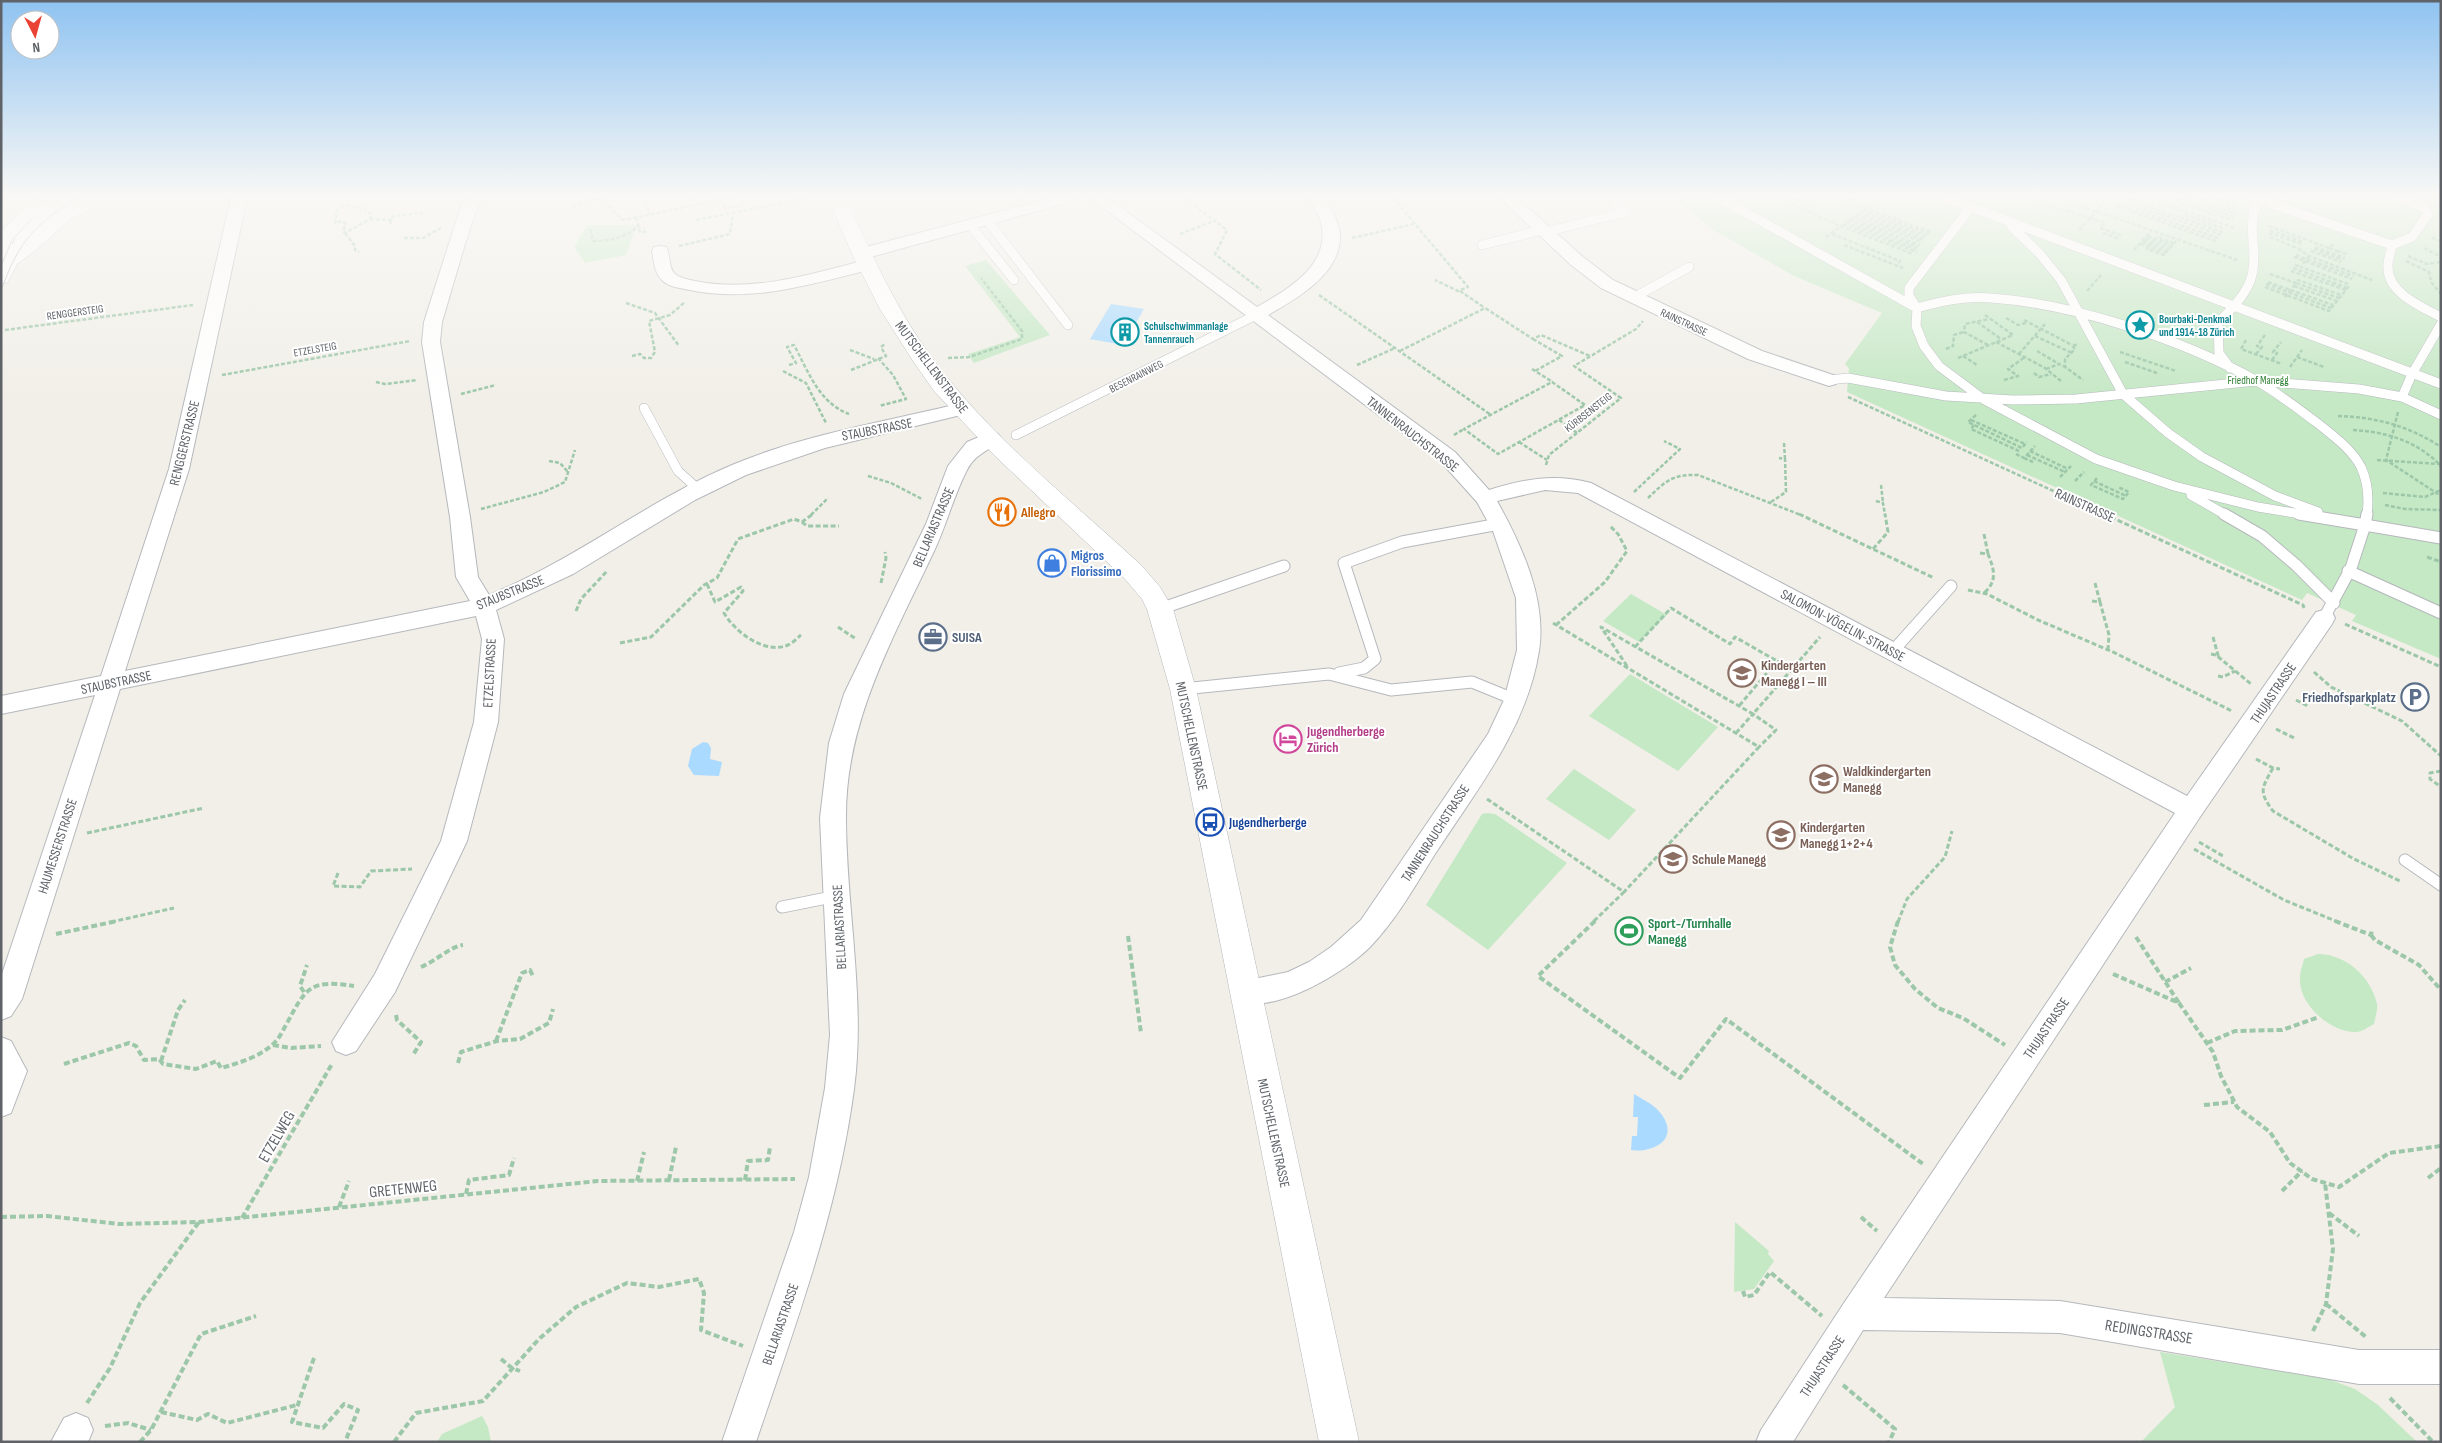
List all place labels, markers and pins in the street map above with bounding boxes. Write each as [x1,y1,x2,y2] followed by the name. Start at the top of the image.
[2125,310,2155,340] place icon: Bourbaki-Denkmal und 1914-18 Zürich
[2159,313,2235,339] place label: Bourbaki-Denkmal und 1914-18 Zürich
[1110,317,1140,347] building icon: Schulschwimmanlage Tannenrauch
[1144,320,1228,346] place label: Schulschwimmanlage Tannenrauch
[987,497,1017,527] restaurant icon: Allegro
[1020,504,1056,521] place label: Allegro
[1071,547,1122,580] place label: Migros Florissimo
[1037,548,1067,578] shop icon: Migros Florissimo
[918,622,948,652] office icon: SUISA
[952,629,982,646] place label: SUISA
[1761,657,1827,690] place label: Kindergarten Manegg I – III
[1727,658,1757,688] school or university icon: Kindergarten Manegg I – III
[2400,682,2430,712] parking icon: Friedhofsparkplatz
[2302,689,2397,706] place label: Friedhofsparkplatz
[1306,723,1385,756] place label: Jugendherberge Zürich
[1273,724,1303,754] hotel icon: Jugendherberge Zürich
[1843,763,1931,796] place label: Waldkindergarten Manegg
[1809,764,1839,794] school or university icon: Waldkindergarten Manegg
[1195,807,1225,837] bus stop icon: Jugendherberge
[1228,814,1307,831] place label: Jugendherberge
[1800,819,1873,852] place label: Kindergarten Manegg 1+2+4
[1766,820,1796,850] school or university icon: Kindergarten Manegg 1+2+4
[1658,844,1688,874] school or university icon: Schule Manegg
[1692,851,1766,868] place label: Schule Manegg
[1648,915,1732,948] place label: Sport-/Turnhalle Manegg
[1614,916,1644,946] sports icon: Sport-/Turnhalle Manegg

